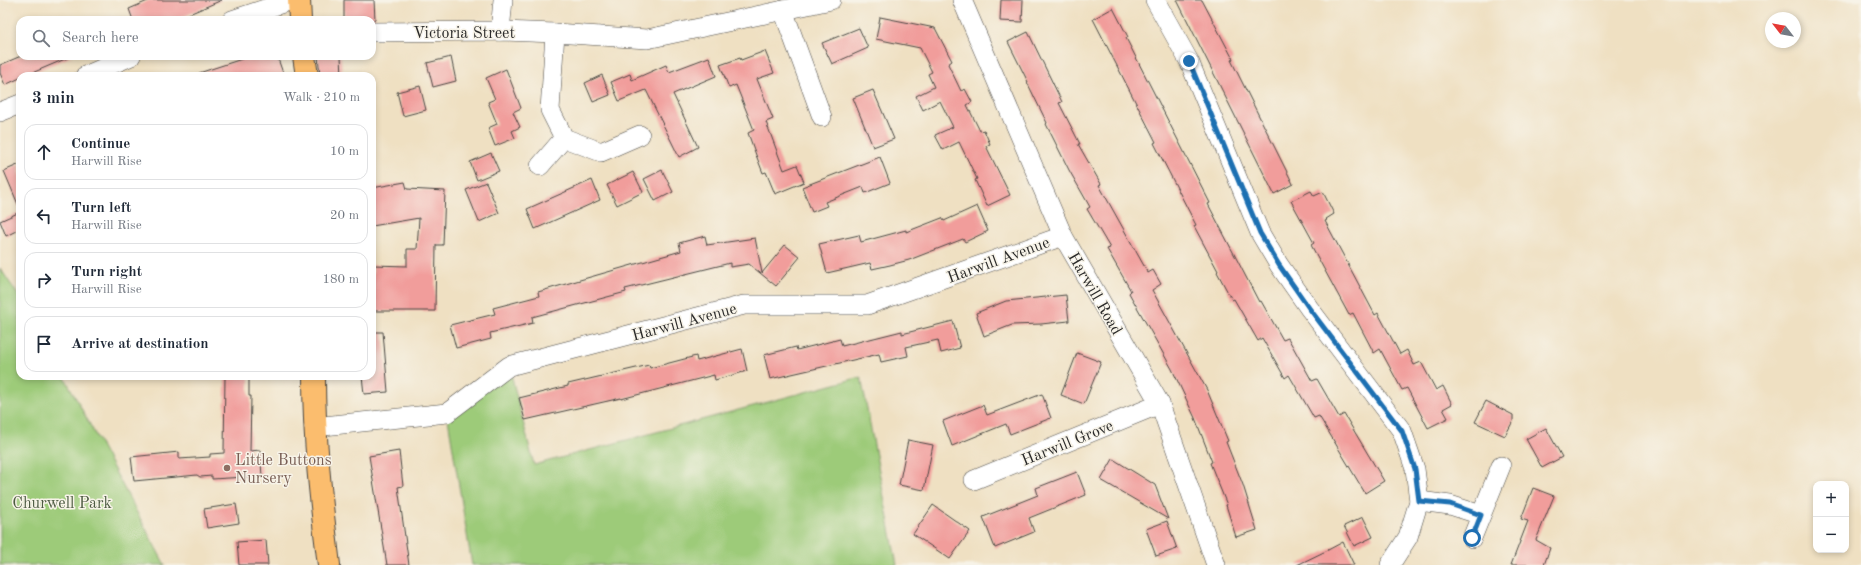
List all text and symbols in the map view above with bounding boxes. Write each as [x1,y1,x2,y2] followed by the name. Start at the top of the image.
[1765,12,1801,48] north arrow
[16,16,376,60] search box
[413,26,515,42] street label: Victoria Street
[30,27,52,49] icon: search
[62,31,139,46] text: Search here
[1180,52,1198,70] route end
[32,90,75,107] text: 3 min
[283,91,360,104] text: Walk · 210 m
[71,137,130,152] text: Continue
[33,141,55,163] icon: ahead
[330,145,359,158] text: 10 m
[71,155,142,168] text: Harwill Rise
[71,201,131,216] text: Turn left
[33,205,55,227] icon: left
[330,209,359,222] text: 20 m
[71,219,142,232] text: Harwill Rise
[945,235,1052,287] street label: Harwill Avenue
[1064,250,1124,338] street label: Harwill Road
[71,265,142,280] text: Turn right
[33,269,55,291] icon: right
[322,273,359,286] text: 180 m
[71,283,142,296] text: Harwill Rise
[630,301,739,345] street label: Harwill Avenue
[33,333,55,355] icon: arrive
[71,337,209,352] text: Arrive at destination
[1020,418,1116,470] street label: Harwill Grove
[235,453,332,487] place label: Little Buttons Nursery
[222,463,232,473] marker: Little Buttons Nursery
[1813,481,1849,553] map controls
[1813,481,1849,517] button: +
[12,496,112,512] park label: Churwell Park
[1813,517,1849,553] button: −
[1463,529,1481,547] route start

